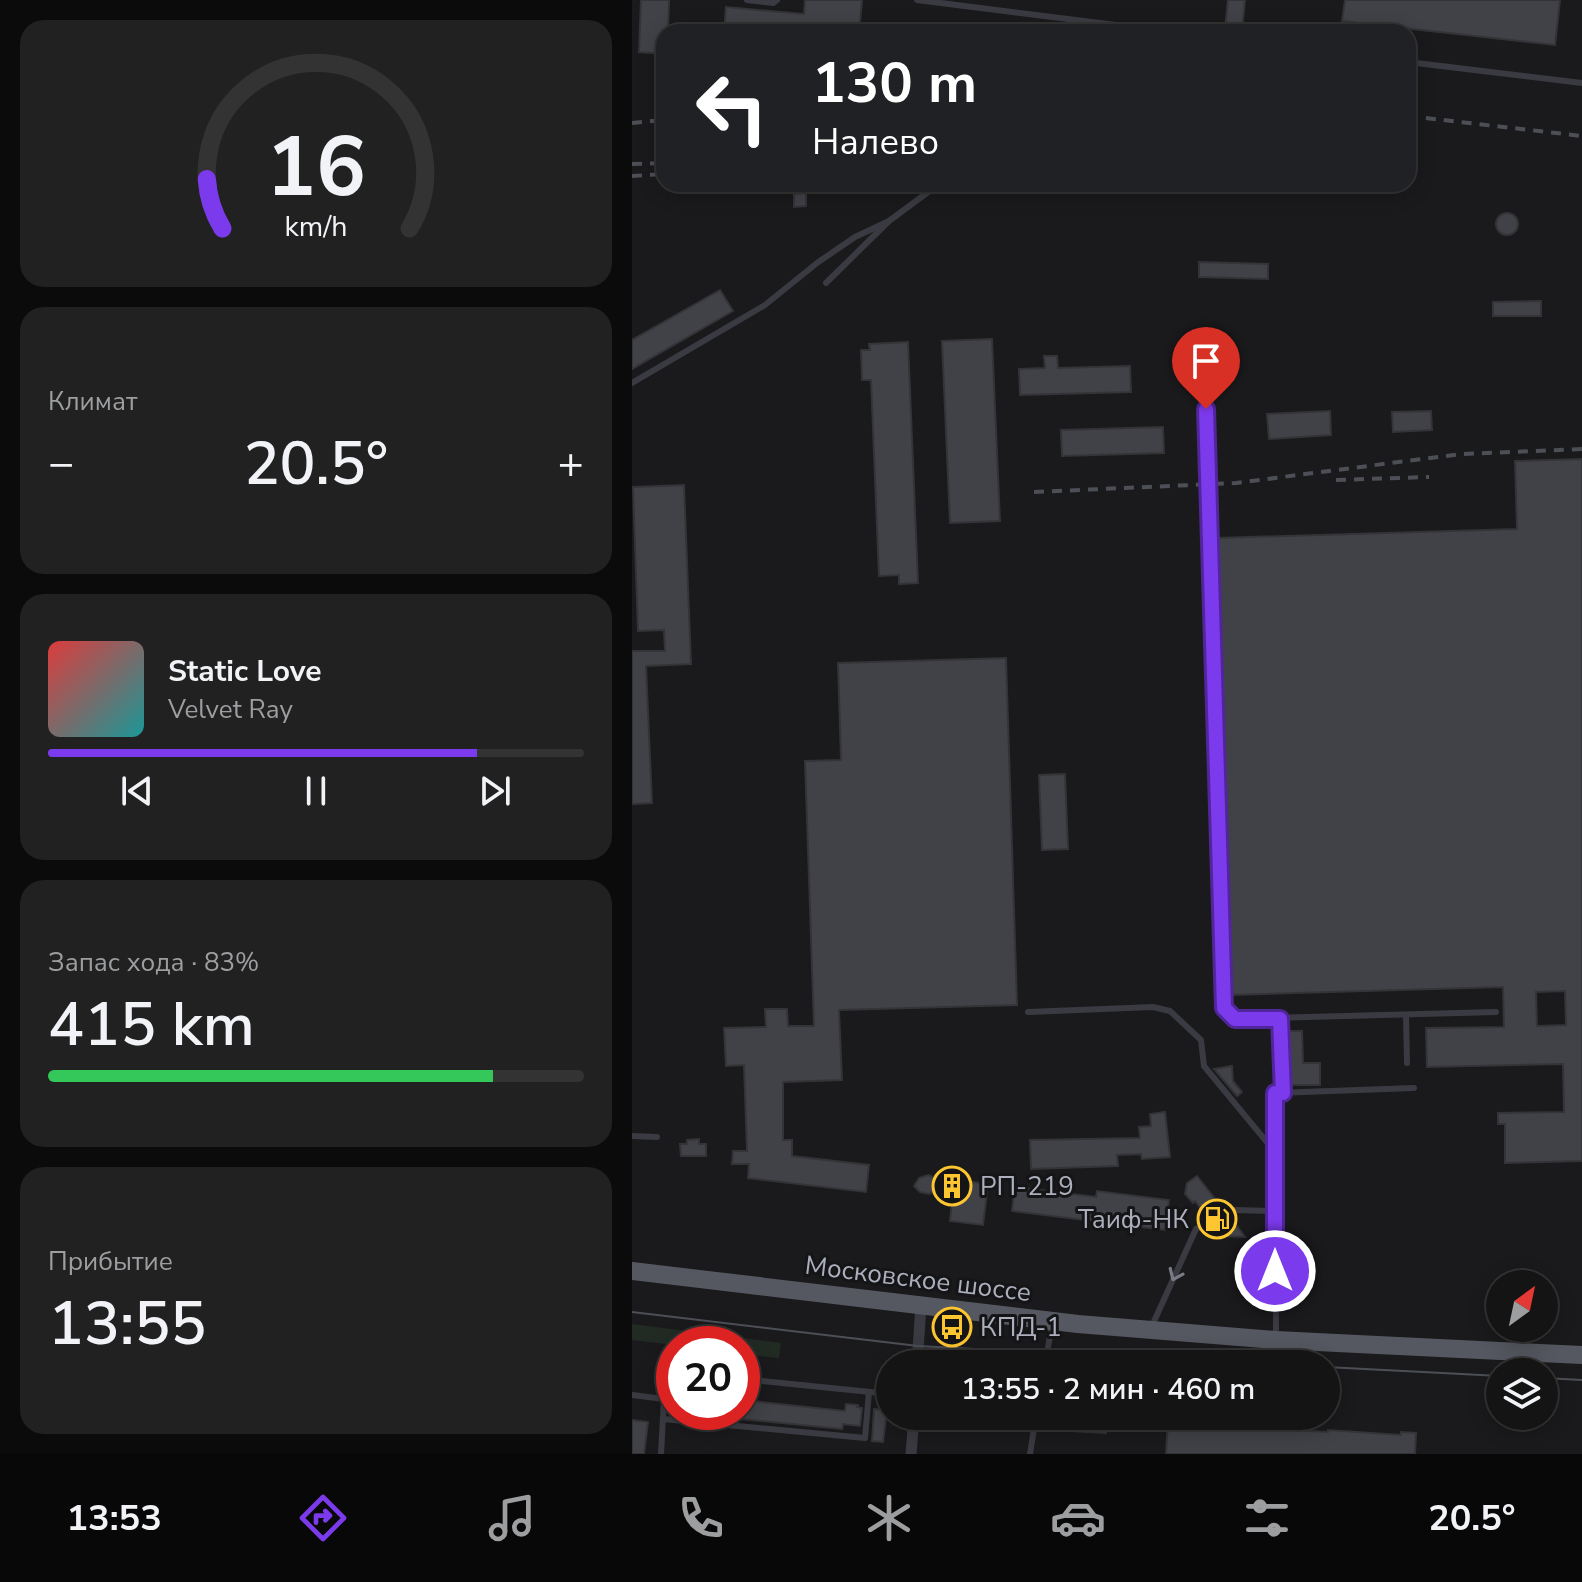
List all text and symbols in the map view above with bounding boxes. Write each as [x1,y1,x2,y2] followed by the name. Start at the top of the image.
[812,45,977,122] text: 130 m
[680,56,784,160] icon: left
[266,111,366,224] text: 16
[812,118,939,167] text: Налево
[285,208,347,247] text: km/h
[1172,327,1240,409] pin
[1184,339,1228,383] icon: arrive
[48,384,137,419] text: Климат
[244,423,388,505] text: 20.5°
[48,434,74,494] text: −
[558,434,584,494] text: +
[168,651,322,692] text: Static Love
[168,692,293,727] text: Velvet Ray
[115,769,159,813] icon: previous
[294,769,338,813] icon: pause
[473,769,517,813] icon: next
[48,945,259,980] text: Запас хода · 83%
[48,984,255,1066] text: 415 km
[931,1165,973,1207] building icon: РП-219
[980,1169,1074,1204] place label: РП-219
[1196,1198,1238,1240] fuel station icon: Таиф-НК
[1078,1202,1189,1237] place label: Таиф-НК
[1233,1229,1317,1313] position arrow
[48,1244,173,1279] text: Прибытие
[803,1248,1033,1310] street label: Московское шоссе
[1169,1267,1185,1281] one-way arrow
[1486,1270,1558,1342] north arrow
[1486,1270,1558,1430] map controls
[48,1283,206,1365] text: 13:55
[931,1306,973,1348] bus stop icon: КПД-1
[980,1310,1062,1345] place label: КПД-1
[656,1326,760,1430] speed limit sign: 20
[1486,1358,1558,1430] button: layers
[961,1369,1255,1410] text: 13:55 · 2 мин · 460 m
[295,1490,351,1546] icon: directions
[484,1490,540,1546] icon: music
[673,1490,729,1546] icon: phone
[861,1490,917,1546] icon: climate
[1050,1490,1106,1546] icon: car
[1239,1490,1295,1546] icon: filters
[66,1494,162,1543] text: 13:53
[1428,1494,1516,1543] text: 20.5°

